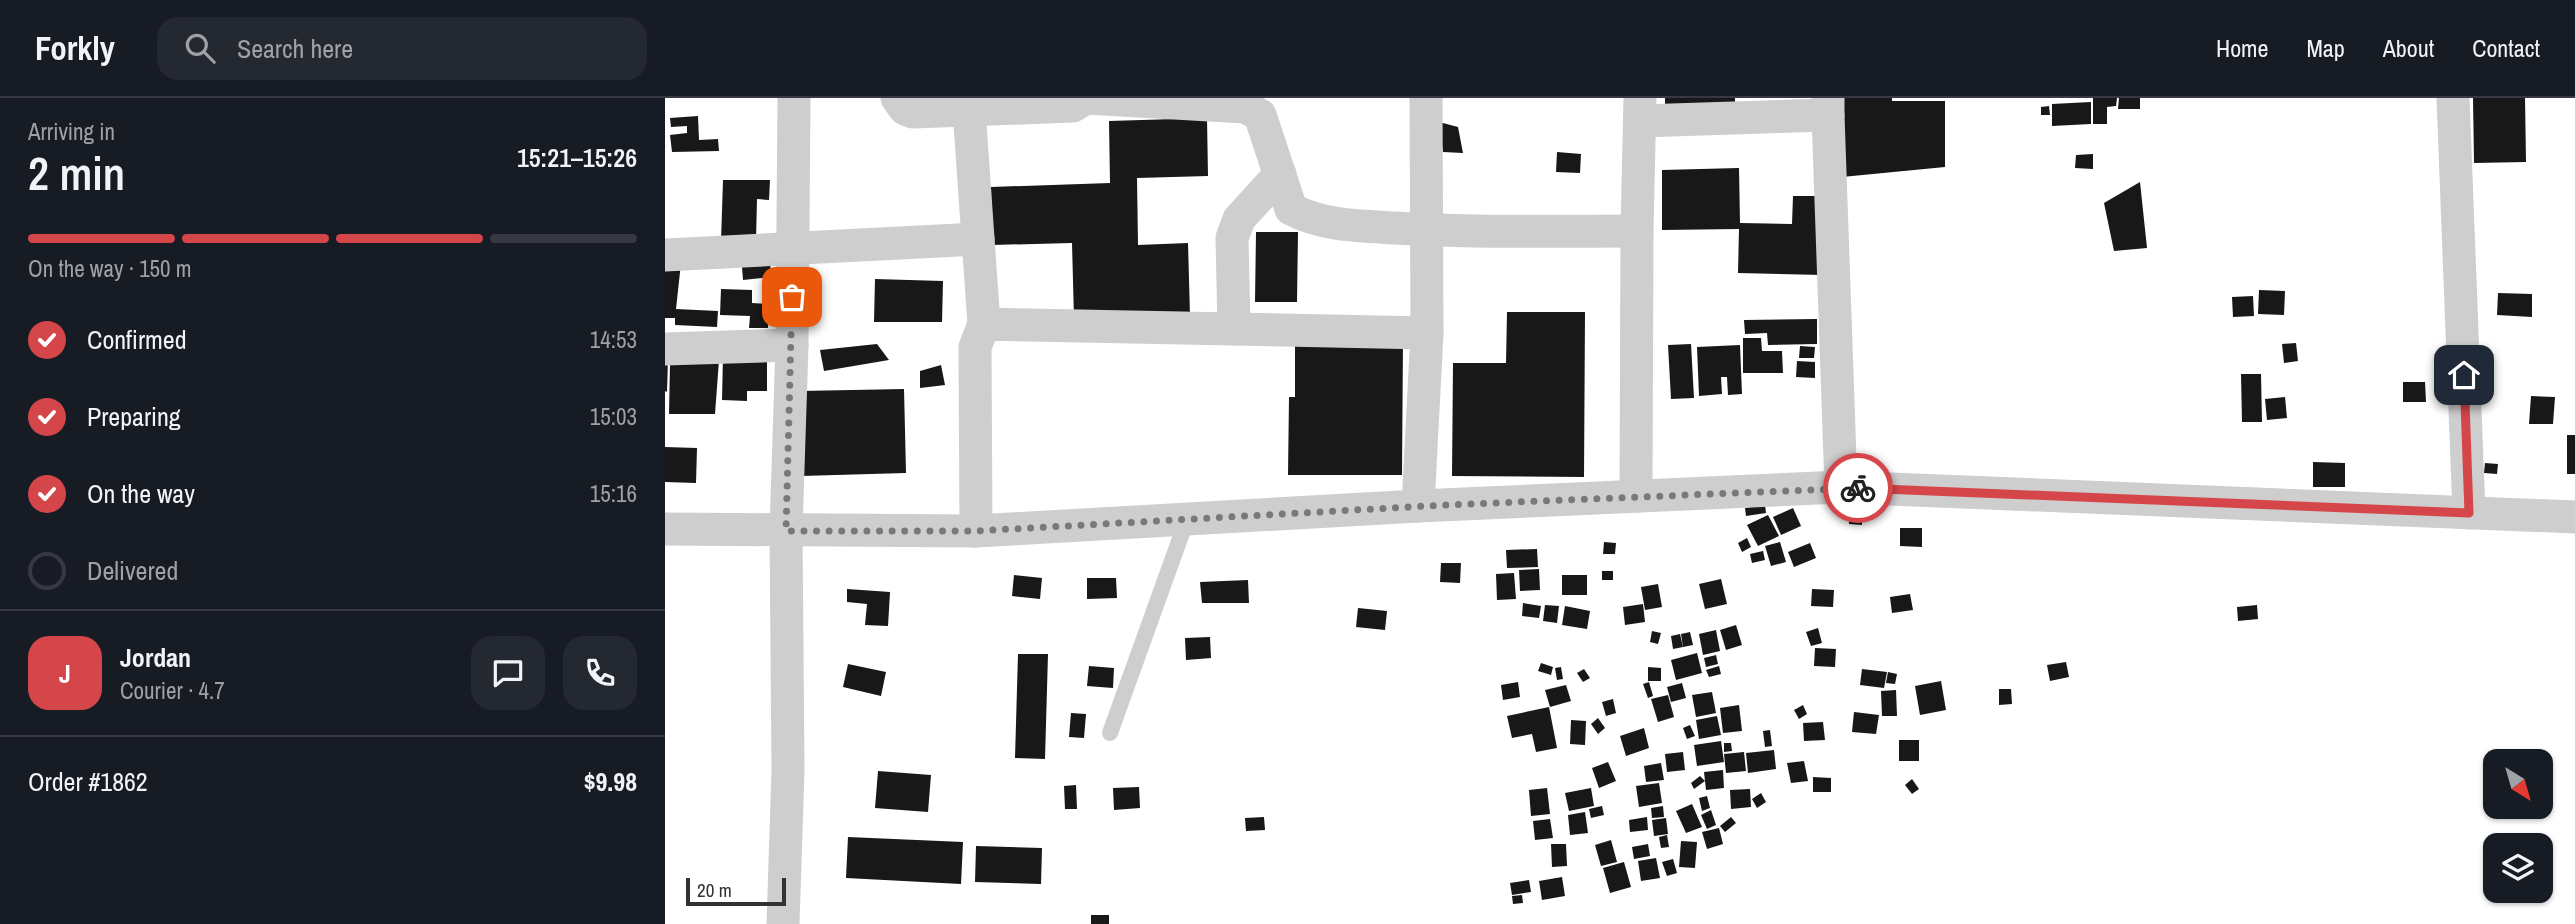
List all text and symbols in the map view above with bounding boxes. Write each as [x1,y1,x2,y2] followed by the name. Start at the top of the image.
[157,17,647,80] search box
[35,26,115,70] text: Forkly
[181,29,219,67] icon: search
[237,31,353,66] text: Search here
[2216,32,2268,64] text: Home
[2306,32,2345,64] text: Map
[2383,32,2434,64] text: About
[2472,32,2540,64] text: Contact
[28,116,115,147] text: Arriving in
[517,140,637,175] text: 15:21–15:26
[28,142,125,204] text: 2 min
[28,253,192,284] text: On the way · 150 m
[762,267,822,327] pin
[773,278,811,316] icon: bag
[28,321,66,359] icon: check
[87,322,187,357] text: Confirmed
[590,324,637,355] text: 14:53
[2434,345,2494,405] pin
[2445,356,2483,394] icon: home
[28,398,66,436] icon: check
[87,399,181,434] text: Preparing
[590,401,637,432] text: 15:03
[1823,453,1893,523] courier
[1839,469,1877,507] icon: bike
[28,475,66,513] icon: check
[87,476,195,511] text: On the way
[590,478,637,509] text: 15:16
[87,553,178,588] text: Delivered
[471,636,545,710] button: chat
[563,636,637,710] button: phone
[120,640,191,675] text: Jordan
[59,656,71,691] text: J
[120,675,225,706] text: Courier · 4.7
[2483,749,2553,819] north arrow
[2483,749,2553,903] map controls
[28,764,148,799] text: Order #1862
[584,764,637,799] text: $9.98
[2483,833,2553,903] button: layers
[686,875,786,907] scale bar
[697,877,732,903] text: 20 m

